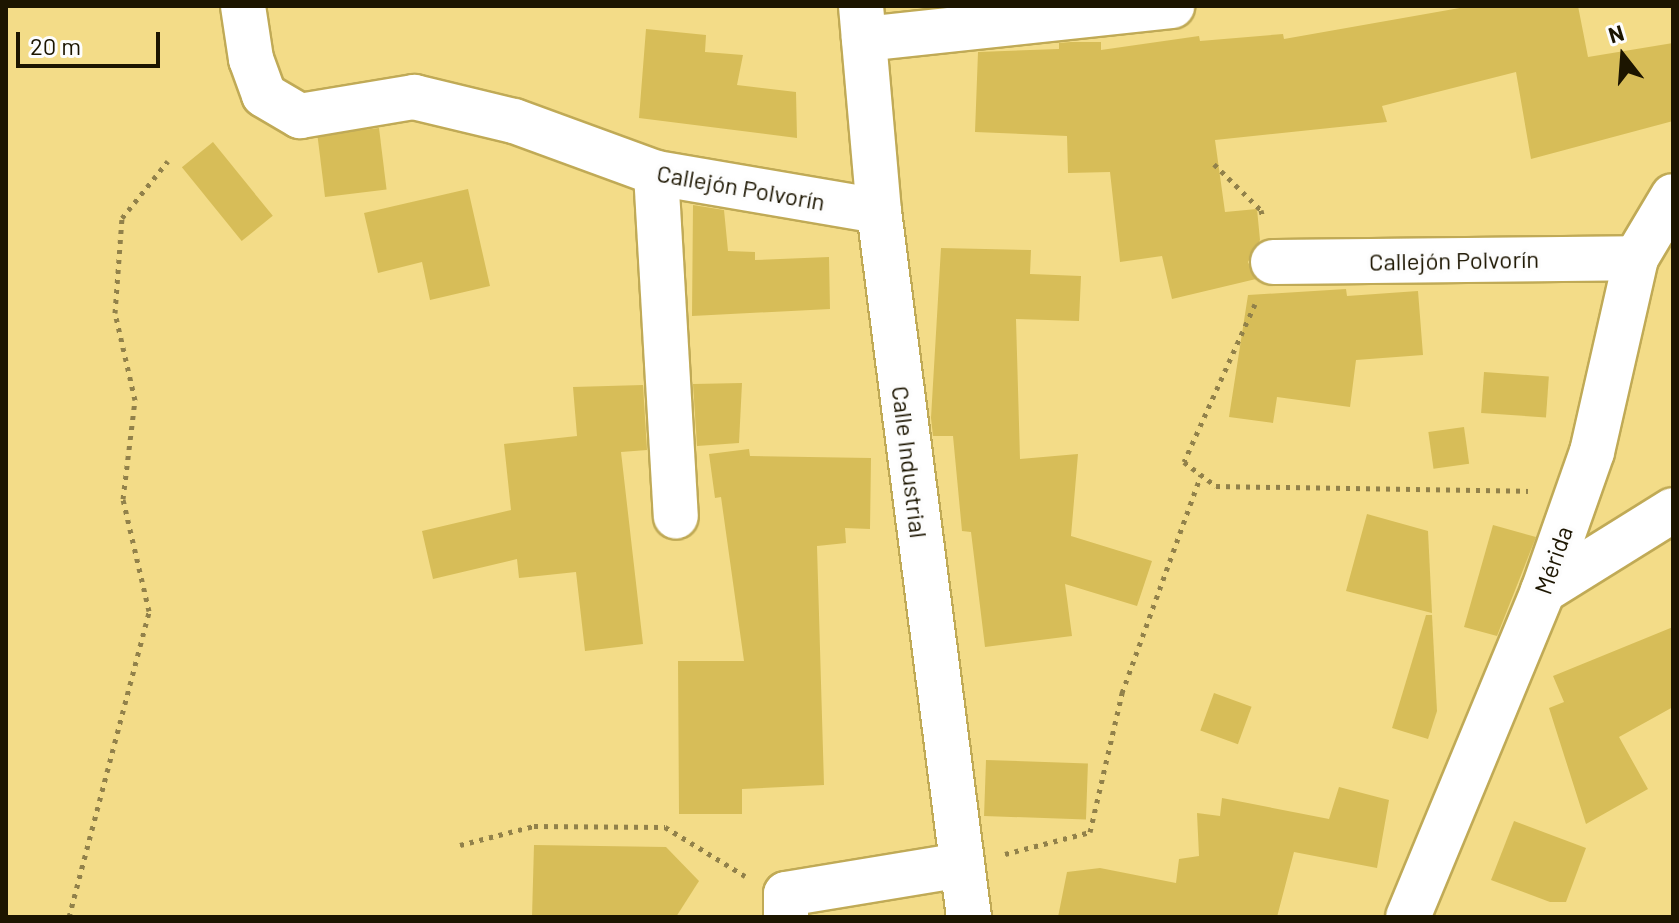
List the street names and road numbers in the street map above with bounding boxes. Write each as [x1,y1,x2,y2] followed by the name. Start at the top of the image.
[655,158,827,216] street label: Callejón Polvorín
[1369,244,1539,276] street label: Callejón Polvorín
[886,384,934,540] street label: Calle Industrial
[1528,522,1578,598] street label: Mérida

